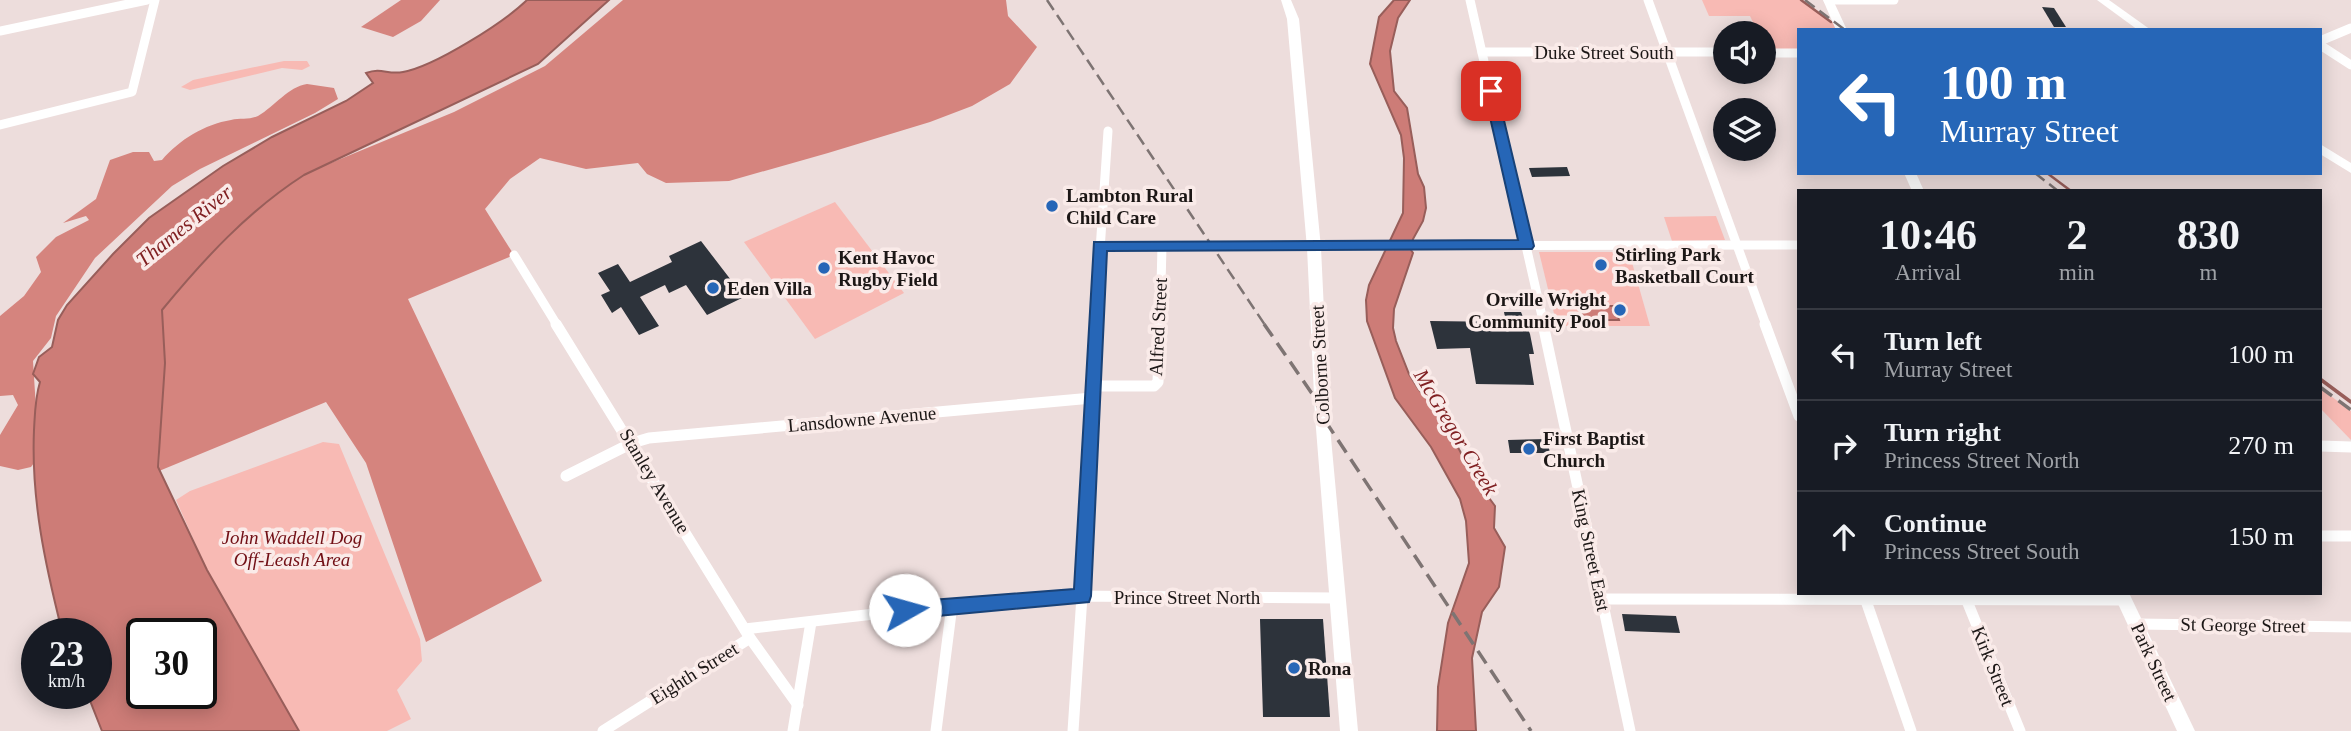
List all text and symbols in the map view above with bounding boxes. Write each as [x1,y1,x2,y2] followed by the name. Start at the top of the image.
[1713,21,1776,161] map controls
[1713,21,1776,84] button: sound
[1534,42,1674,63] street label: Duke Street South
[1940,55,2067,110] text: 100 m
[1825,56,1916,147] icon: left
[1461,61,1521,121] pin
[1472,72,1510,110] icon: arrive
[1713,98,1776,161] button: layers
[1940,113,2119,149] text: Murray Street
[131,180,237,272] water label: Thames River
[1066,185,1193,228] place label: Lambton Rural Child Care
[1044,198,1060,214] marker: Lambton Rural Child Care
[1879,212,1977,258] text: 10:46
[2066,212,2087,258] text: 2
[2177,212,2240,258] text: 830
[1615,244,1754,287] place label: Stirling Park Basketball Court
[838,247,938,290] place label: Kent Havoc Rugby Field
[1593,257,1609,273] marker: Stirling Park Basketball Court
[816,260,832,276] marker: Kent Havoc Rugby Field
[1895,260,1961,285] text: Arrival
[2059,260,2095,285] text: min
[2199,260,2217,285] text: m
[1145,276,1171,377] street label: Alfred Street
[727,278,812,299] place label: Eden Villa
[705,280,721,296] marker: Eden Villa
[1468,289,1607,332] place label: Orville Wright Community Pool
[1612,302,1628,318] marker: Orville Wright Community Pool
[1306,304,1334,425] street label: Colborne Street
[1884,327,1982,356] text: Turn left
[1825,336,1863,374] icon: left
[2228,340,2294,369] text: 100 m
[1884,357,2012,382] text: Murray Street
[1409,364,1503,500] water label: McGregor Creek
[787,402,937,436] street label: Lansdowne Avenue
[1884,418,2001,447] text: Turn right
[616,425,694,537] street label: Stanley Avenue
[1825,427,1863,465] icon: right
[1543,428,1646,471] place label: First Baptist Church
[2228,431,2294,460] text: 270 m
[1521,441,1537,457] marker: First Baptist Church
[1884,448,2079,473] text: Princess Street North
[1568,487,1614,614] street label: King Street East
[1884,509,1987,538] text: Continue
[1825,518,1863,556] icon: ahead
[2228,522,2294,551] text: 150 m
[222,527,362,570] park label: John Waddell Dog Off-Leash Area
[1884,539,2080,564] text: Princess Street South
[868,573,942,647] position arrow
[1114,587,1261,608] street label: Prince Street North
[2180,613,2307,637] street label: St George Street
[126,618,217,709] speed limit sign: 30
[2127,620,2182,705] street label: Park Street
[1968,623,2019,709] street label: Kirk Street
[49,635,84,674] text: 23
[646,637,742,708] street label: Eighth Street
[1308,658,1352,679] place label: Rona
[1286,660,1302,676] marker: Rona
[48,671,85,691] text: km/h

